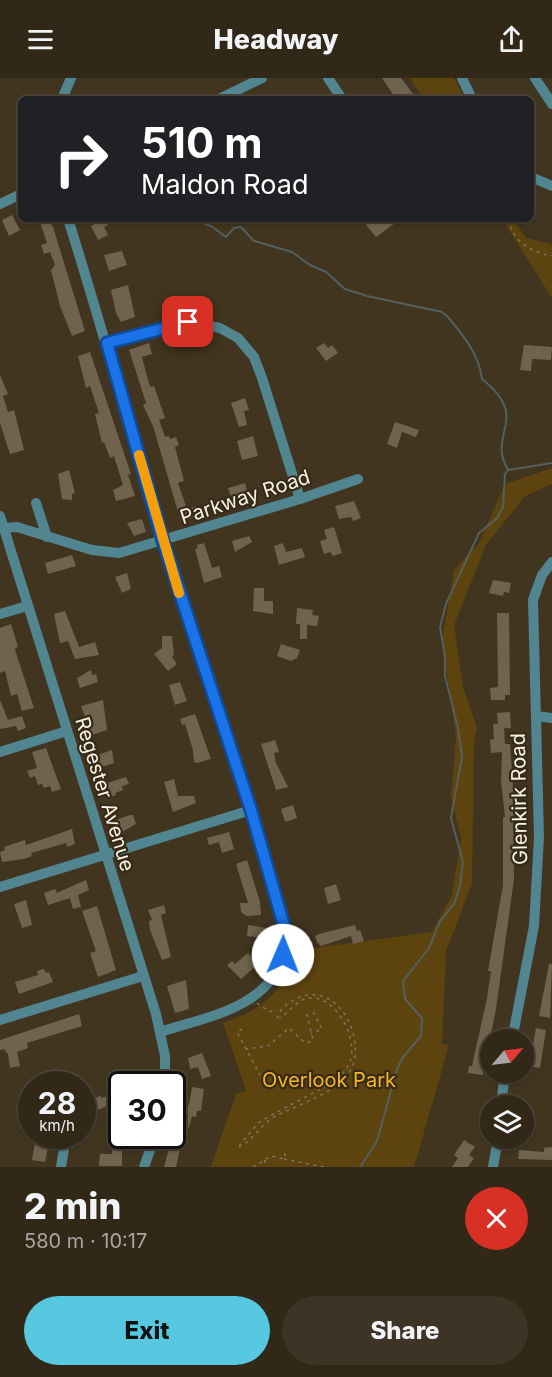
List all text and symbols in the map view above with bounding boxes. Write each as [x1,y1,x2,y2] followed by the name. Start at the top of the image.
[24,23,57,56] icon: menu
[213,23,339,56] text: Headway
[495,23,528,56] icon: share
[141,117,263,168] text: 510 m
[42,120,120,198] icon: right
[141,168,308,201] text: Maldon Road
[162,296,213,347] pin
[171,305,204,338] icon: arrive
[177,465,313,529] street label: Parkway Road
[70,714,140,874] street label: Regester Avenue
[506,733,532,865] street label: Glenkirk Road
[251,923,315,987] position arrow
[480,1029,534,1083] north arrow
[480,1029,534,1149] map controls
[262,1068,396,1092] park label: Overlook Park
[108,1071,186,1149] speed limit sign: 30
[38,1085,76,1121] text: 28
[480,1095,534,1149] button: layers
[39,1116,75,1135] text: km/h
[24,1184,121,1228] text: 2 min
[465,1187,528,1250] button: close
[24,1229,147,1253] text: 580 m · 10:17
[24,1296,270,1365] button: Exit
[282,1296,528,1365] button: Share

